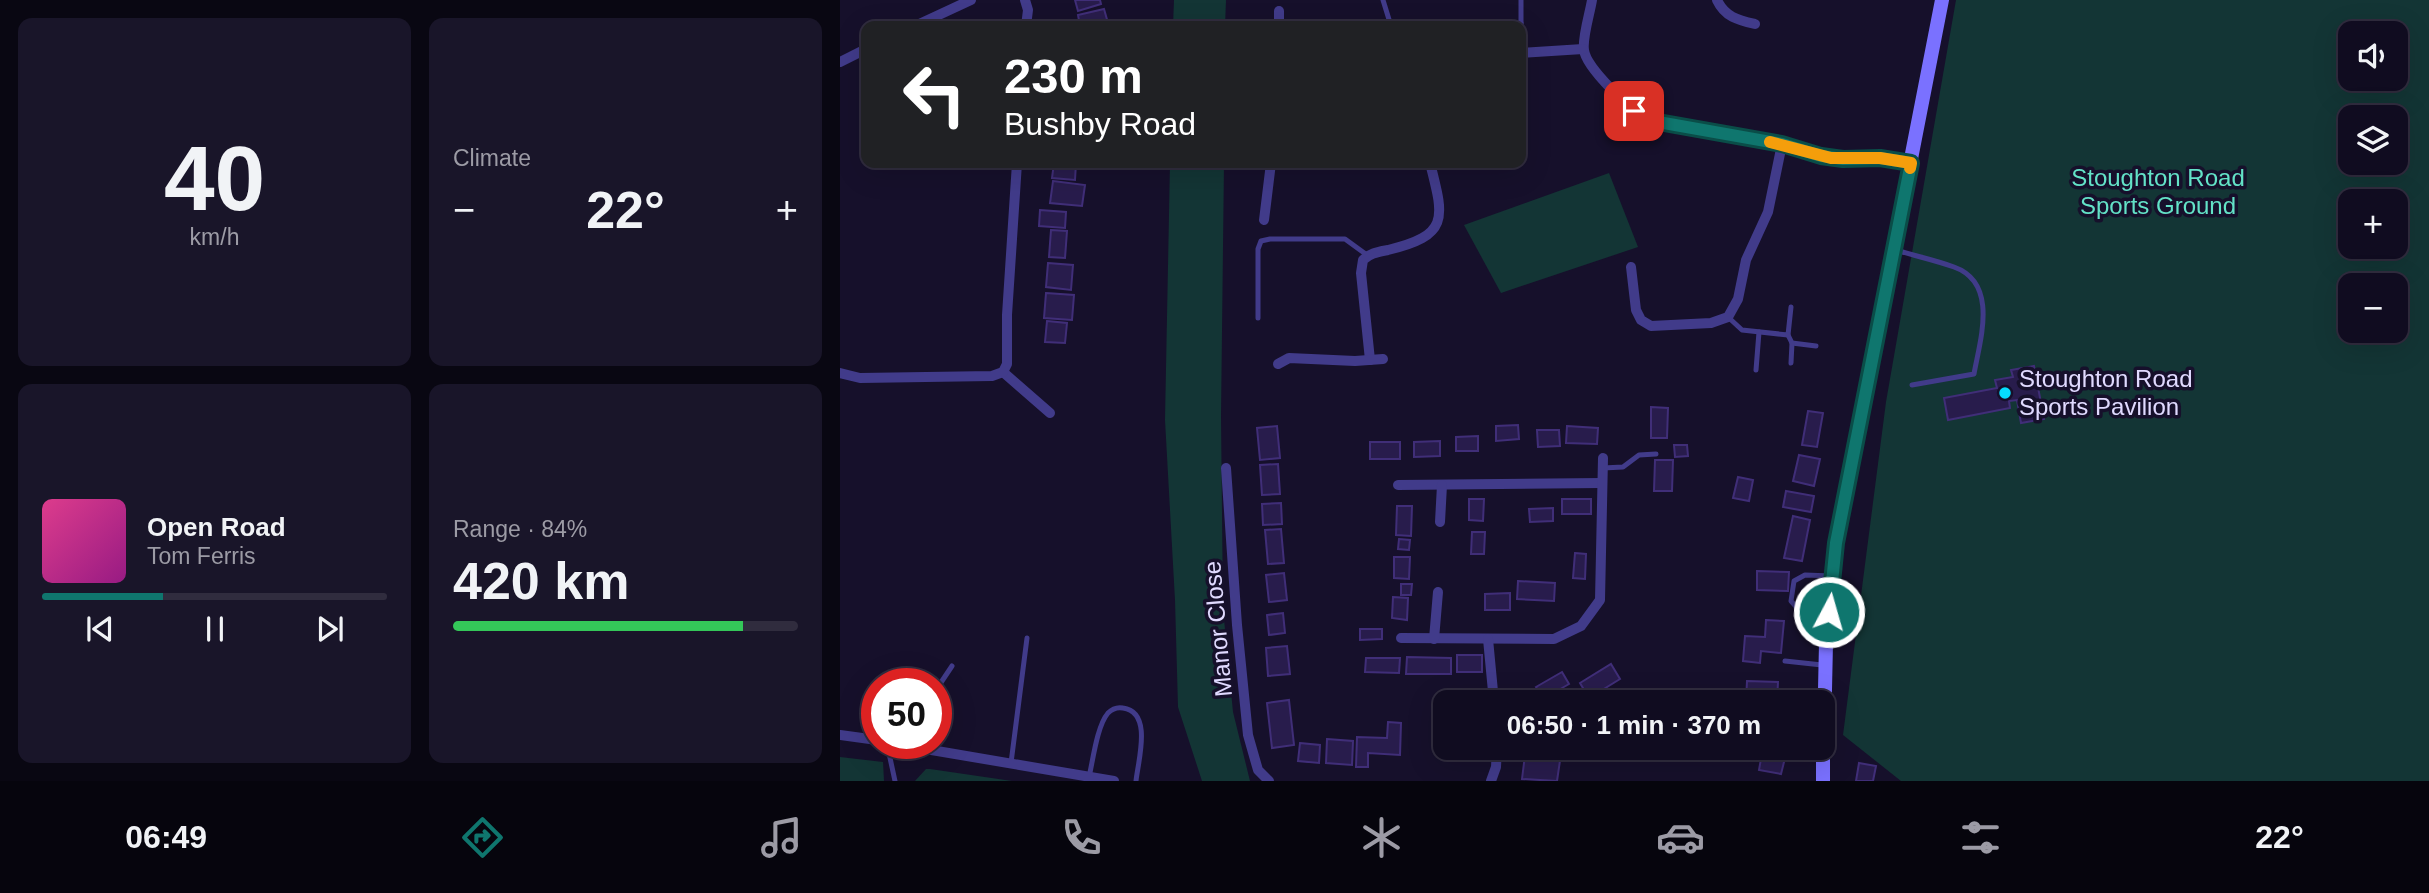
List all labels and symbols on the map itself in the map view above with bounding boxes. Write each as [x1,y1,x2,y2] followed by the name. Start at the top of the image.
[1604,81,1664,141] pin
[2071,164,2245,219] park label: Stoughton Road Sports Ground
[2019,365,2192,420] place label: Stoughton Road Sports Pavilion
[1997,385,2013,401] marker: Stoughton Road Sports Pavilion
[1198,560,1237,698] street label: Manor Close
[1792,575,1866,649] position arrow
[861,668,952,759] speed limit sign: 50

